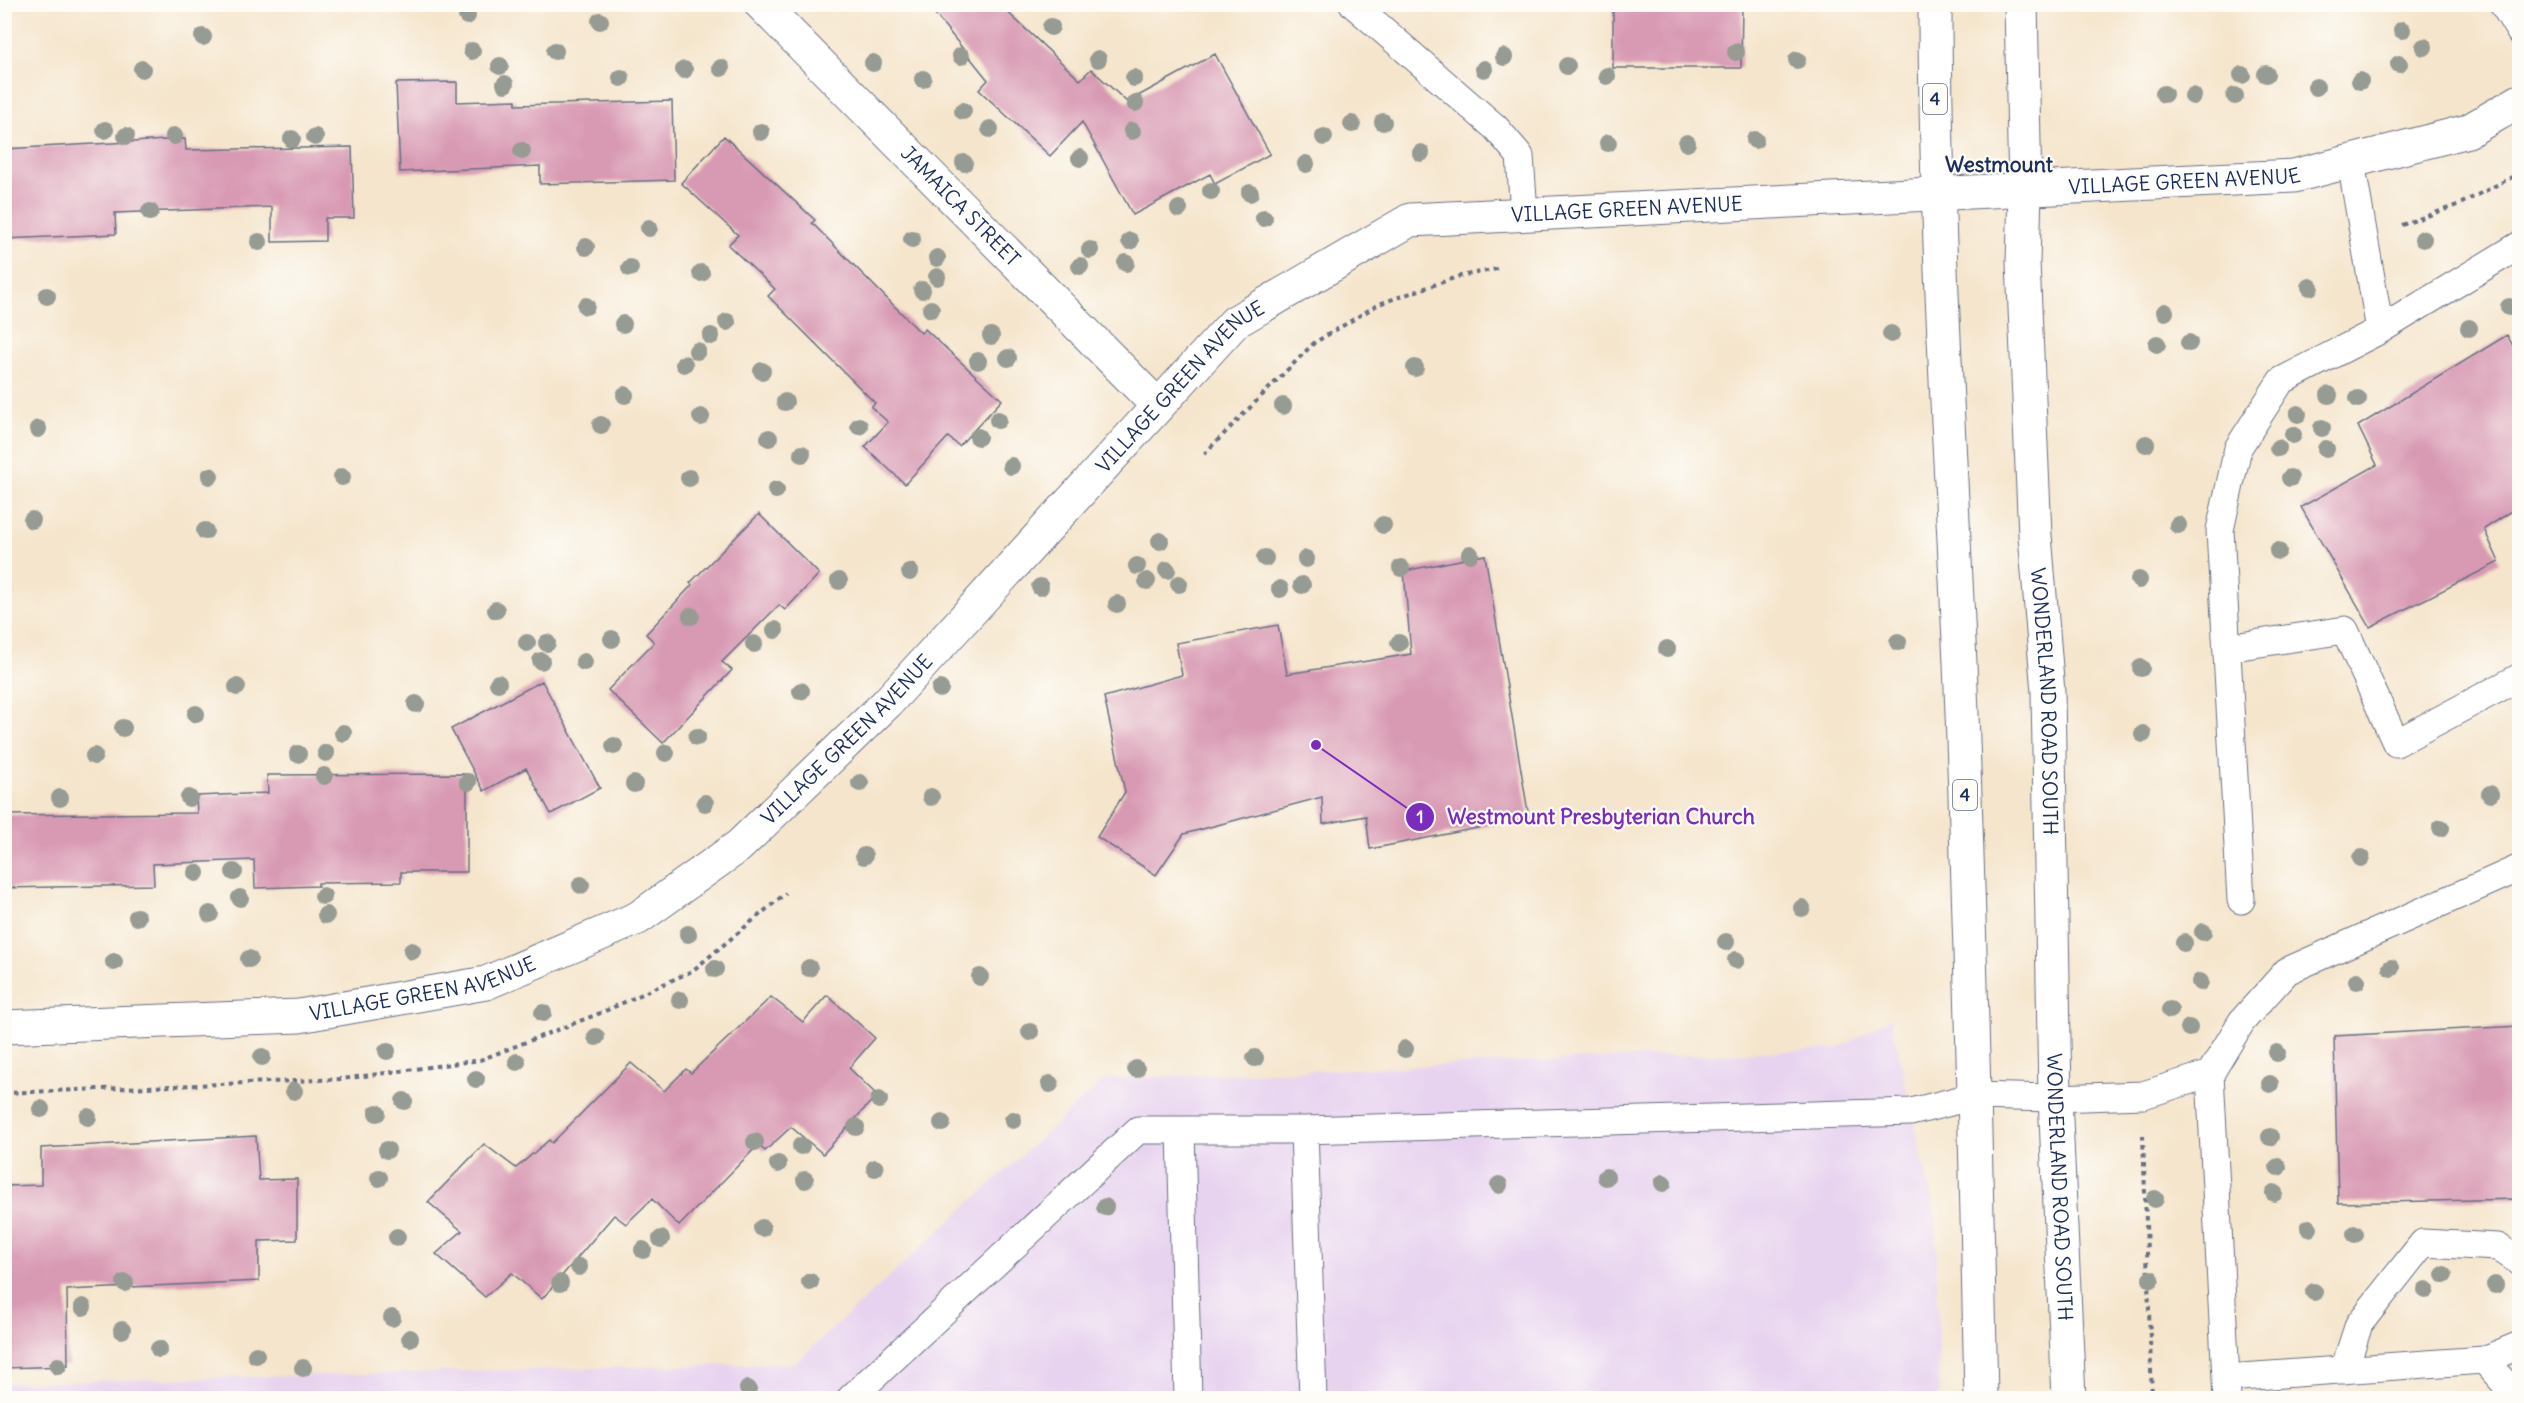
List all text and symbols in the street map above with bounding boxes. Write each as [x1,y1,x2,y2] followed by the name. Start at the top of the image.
[1923,84,1947,114] road number: 4
[896,140,1026,271] street label: JAMAICA STREET
[1945,151,2054,178] district label: Westmount
[2068,162,2303,199] street label: VILLAGE GREEN AVENUE
[1511,190,1743,227] street label: VILLAGE GREEN AVENUE
[1090,295,1268,478] street label: VILLAGE GREEN AVENUE
[2026,567,2063,835] street label: WONDERLAND ROAD SOUTH
[756,649,937,830] street label: VILLAGE GREEN AVENUE
[1953,780,1977,810] road number: 4
[1405,797,1767,836] callout: Westmount Presbyterian Church
[1447,803,1755,830] text: Westmount Presbyterian Church
[1416,805,1424,828] text: 1
[307,950,539,1026] street label: VILLAGE GREEN AVENUE
[2042,1053,2078,1321] street label: WONDERLAND ROAD SOUTH

